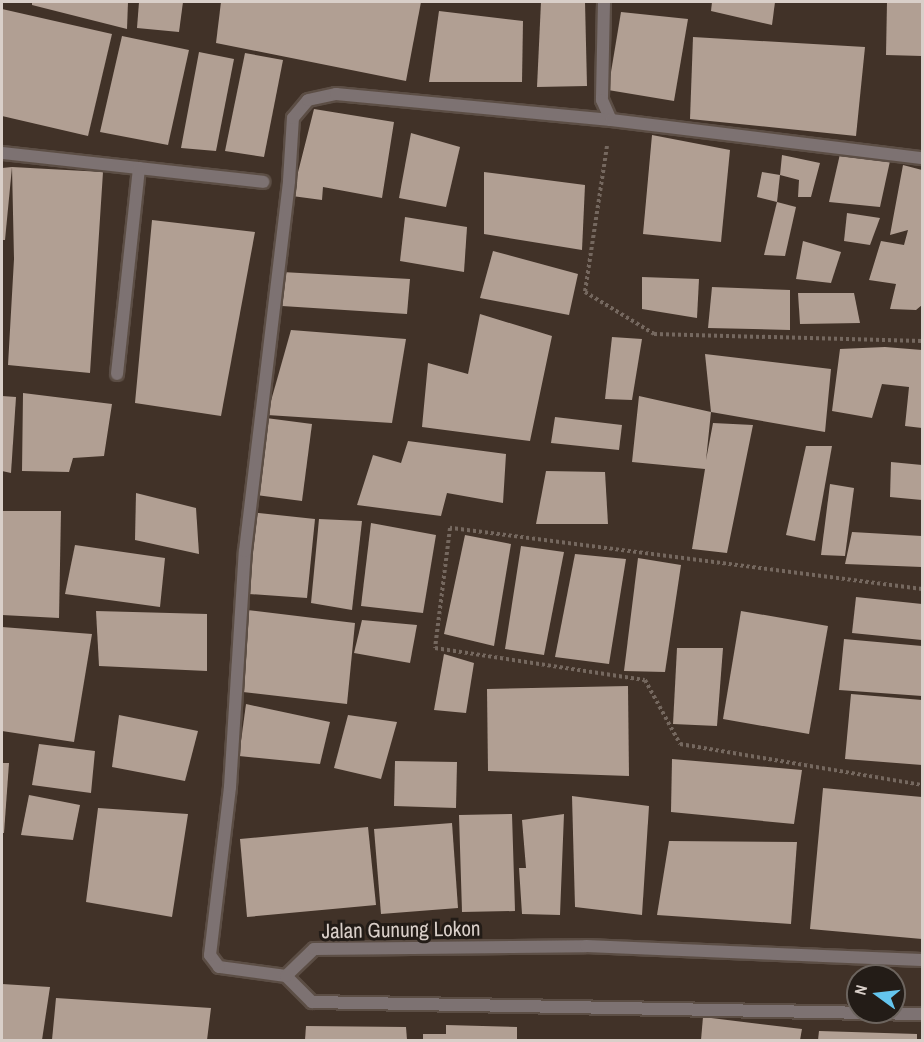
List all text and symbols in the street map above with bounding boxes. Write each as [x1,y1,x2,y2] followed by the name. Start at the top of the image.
[321,916,481,944] street label: Jalan Gunung Lokon
[846,964,906,1024] north arrow
[849,982,872,997] text: N

